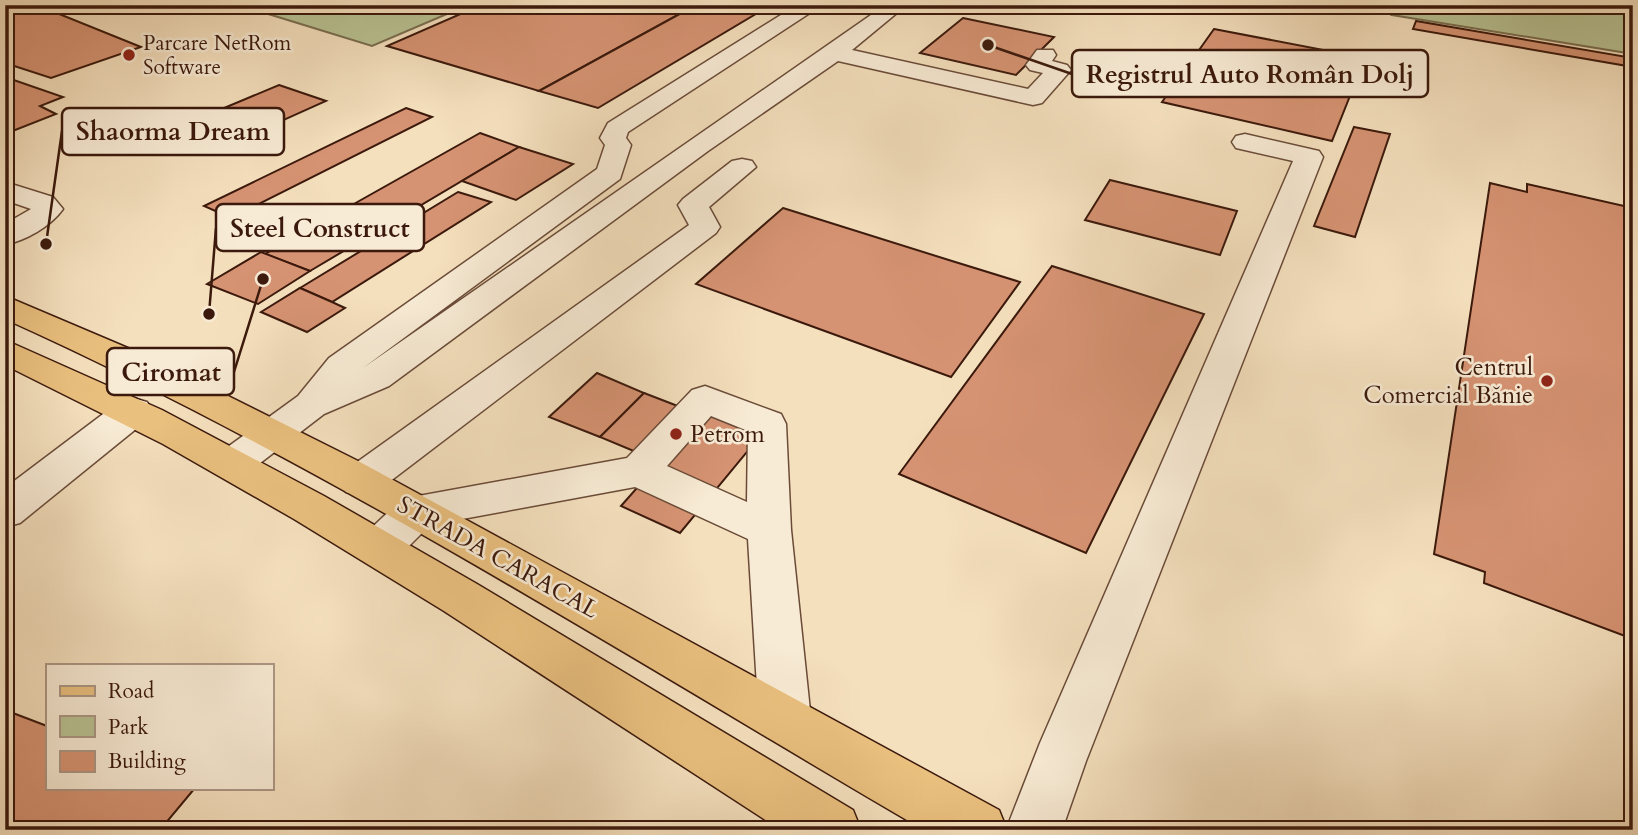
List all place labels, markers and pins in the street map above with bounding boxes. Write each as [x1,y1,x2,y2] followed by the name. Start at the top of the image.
[143,29,292,82] place label: Parcare NetRom Software
[121,47,137,63] marker: Parcare NetRom Software
[1072,50,1428,97] callout: Registrul Auto Român Dolj
[62,108,284,155] callout: Shaorma Dream
[216,204,424,251] callout: Steel Construct
[107,348,234,395] callout: Ciromat
[1363,351,1533,412] place label: Centrul Comercial Bănie
[1539,373,1555,389] marker: Centrul Comercial Bănie
[690,418,765,451] place label: Petrom
[668,426,684,442] marker: Petrom

